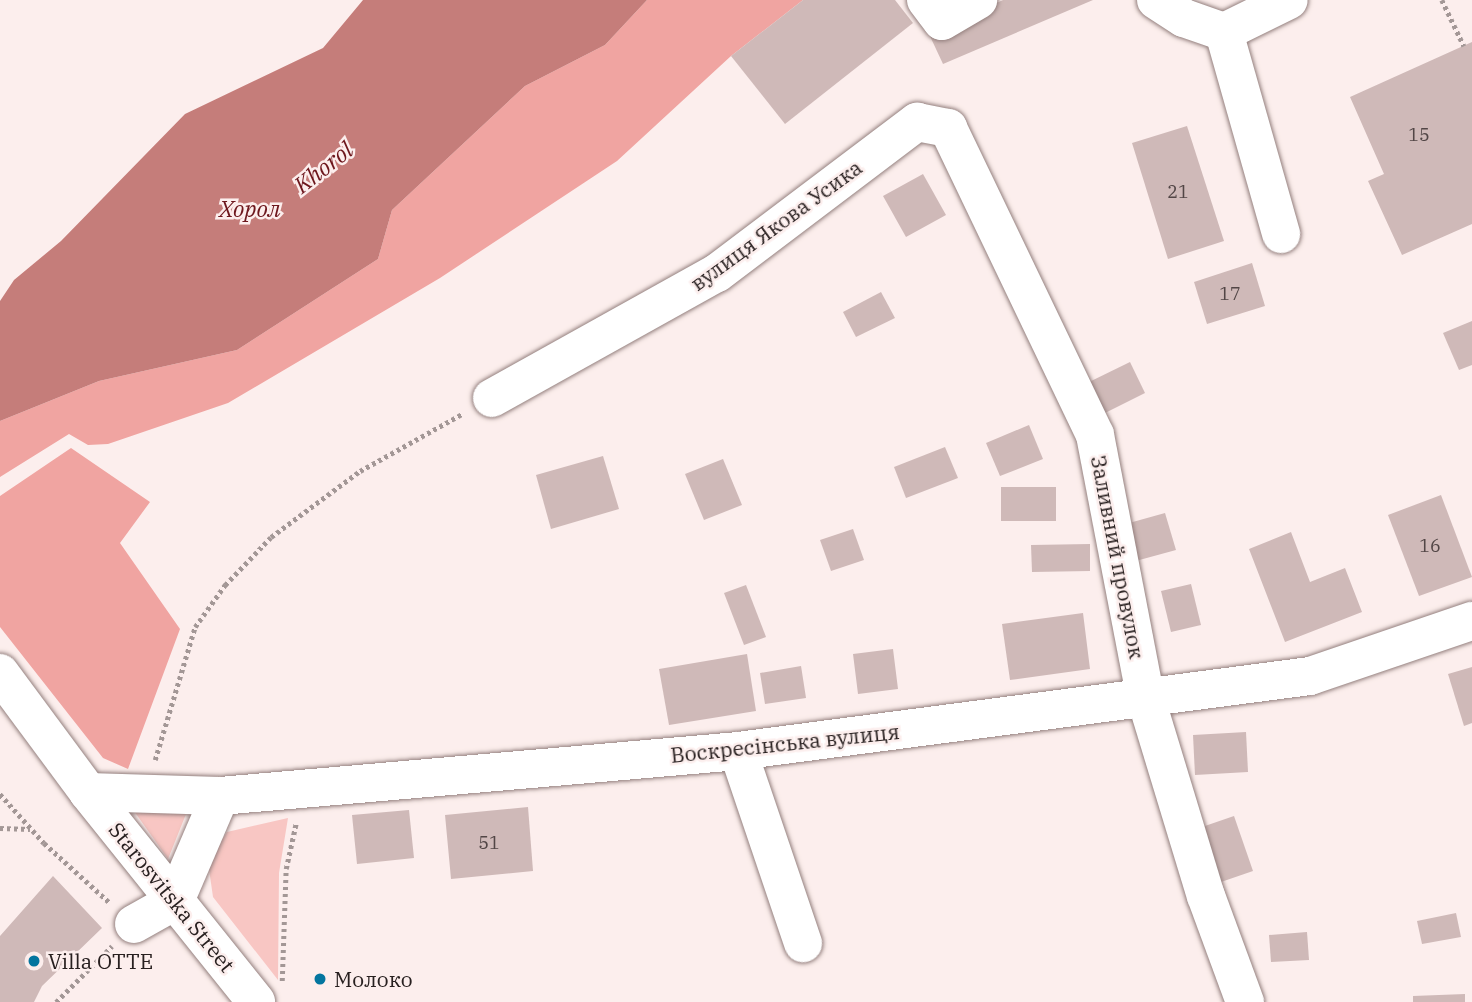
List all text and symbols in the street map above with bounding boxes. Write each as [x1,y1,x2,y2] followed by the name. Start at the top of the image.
[1408,124,1430,146] house number: 15
[288,136,358,198] water label: Khorol
[685,154,867,296] street label: вулиця Якова Усика
[1167,181,1189,203] house number: 21
[219,194,281,222] water label: Хорол
[1219,283,1241,305] house number: 17
[1086,453,1150,661] street label: Заливний провулок
[1419,535,1441,557] house number: 16
[669,718,901,768] street label: Воскресінська вулиця
[104,817,240,977] street label: Starosvitska Street
[478,832,500,854] house number: 51
[48,948,153,974] place label: Villa OTTE
[26,953,42,969] marker: Villa OTTE
[334,966,412,992] place label: Молоко
[312,971,328,987] marker: Молоко

